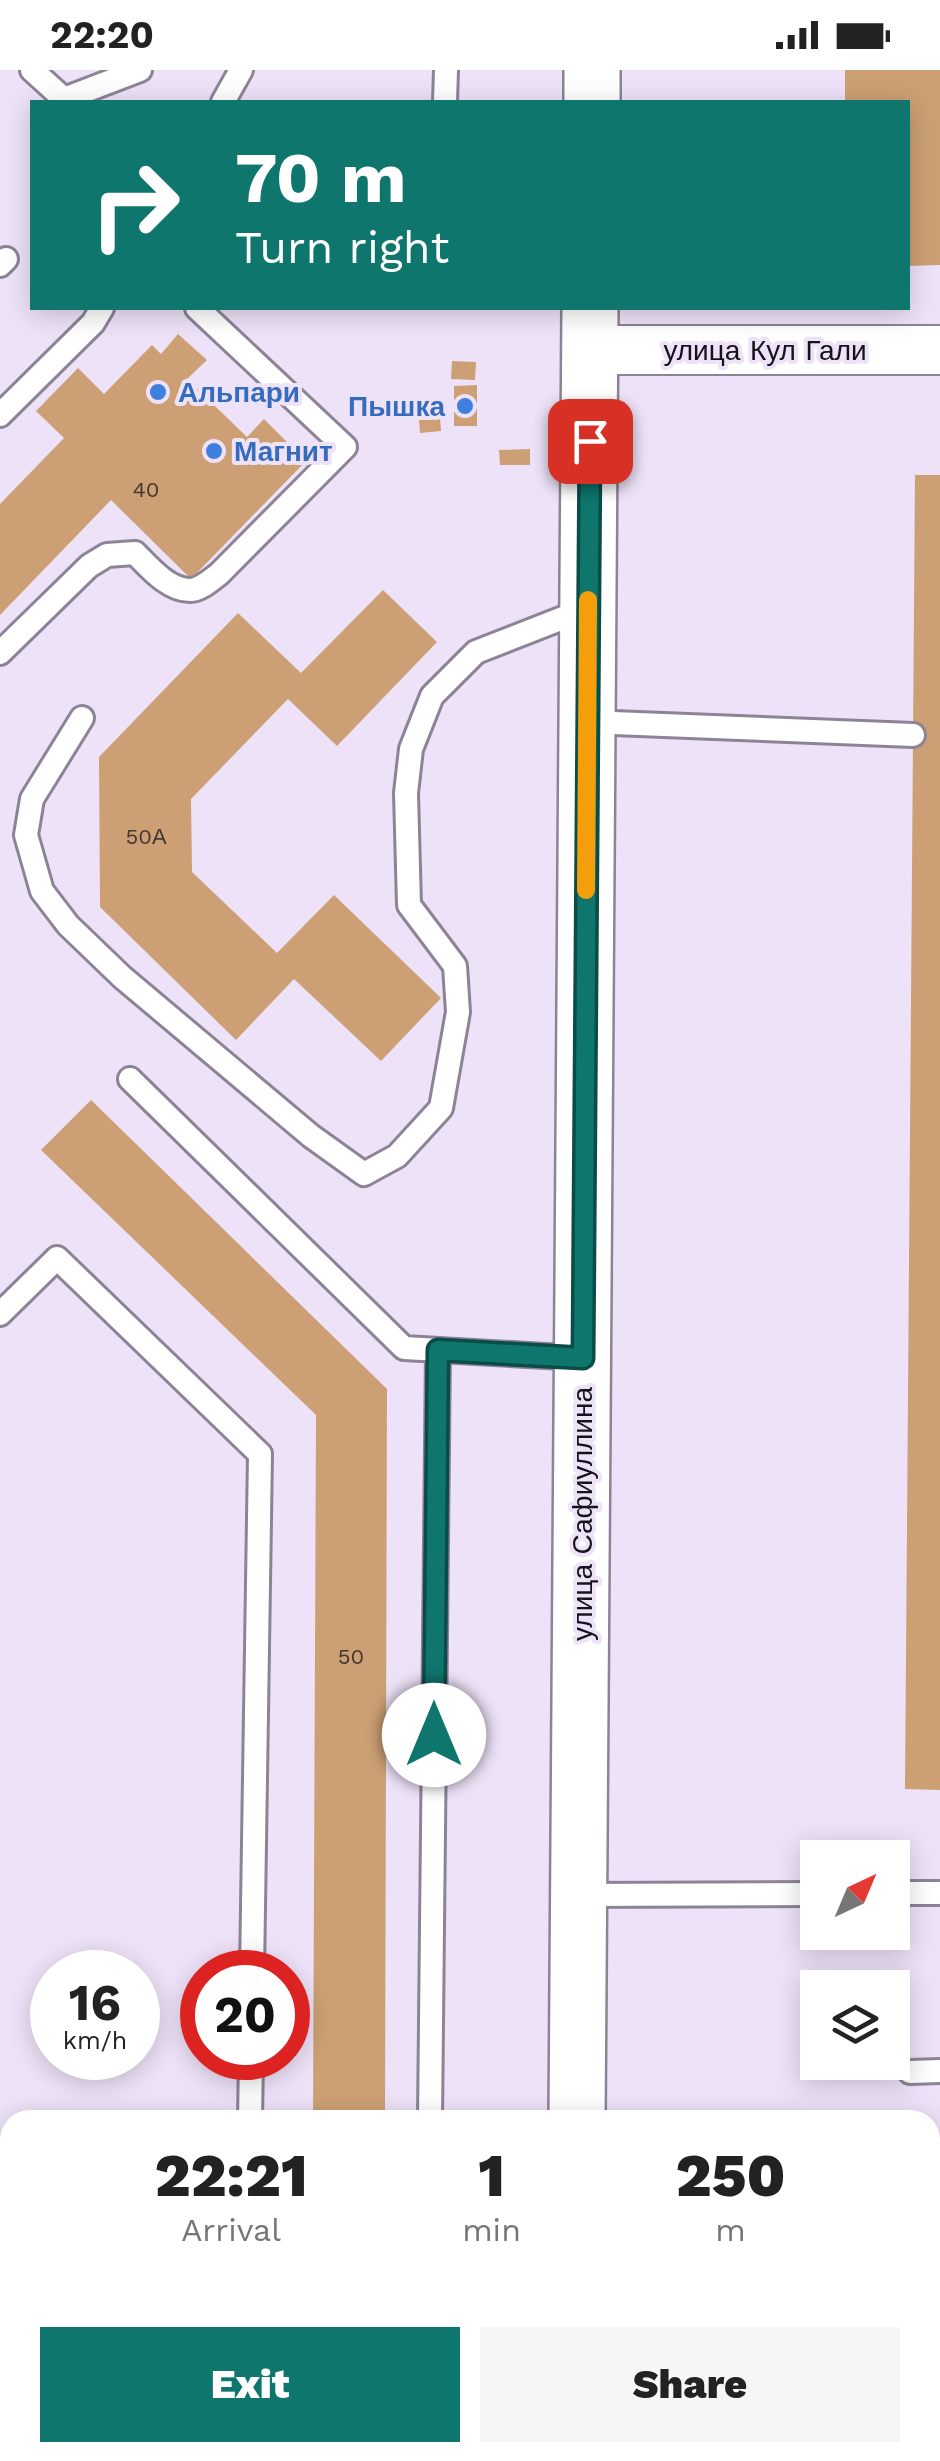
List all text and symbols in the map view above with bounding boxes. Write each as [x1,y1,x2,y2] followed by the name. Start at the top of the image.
[50,13,154,57] text: 22:20
[235,137,407,219] text: 70 m
[70,140,200,270] icon: right
[235,221,449,274] text: Turn right
[663,334,867,367] street label: улица Кул Гали
[178,376,300,409] place label: Альпари
[147,381,169,403] marker: Альпари
[348,390,445,423] place label: Пышка
[454,395,476,417] marker: Пышка
[548,399,633,484] pin
[563,414,618,469] icon: arrive
[234,435,333,468] place label: Магнит
[203,440,225,462] marker: Магнит
[132,477,160,502] house number: 40
[125,824,167,849] house number: 50А
[566,1387,599,1641] street label: улица Сафиуллина
[338,1644,364,1669] house number: 50
[382,1683,486,1787] position arrow
[800,1840,910,1950] north arrow
[800,1840,910,2080] map controls
[180,1950,310,2080] speed limit sign: 20
[800,1970,910,2080] button: layers
[69,1973,121,2032] text: 16
[63,2026,127,2055] text: km/h
[154,2140,308,2211] text: 22:21
[478,2140,505,2211] text: 1
[675,2140,786,2211] text: 250
[181,2211,281,2249] text: Arrival
[462,2211,521,2249] text: min
[715,2211,746,2249] text: m
[40,2327,460,2442] button: Exit
[480,2327,900,2442] button: Share

